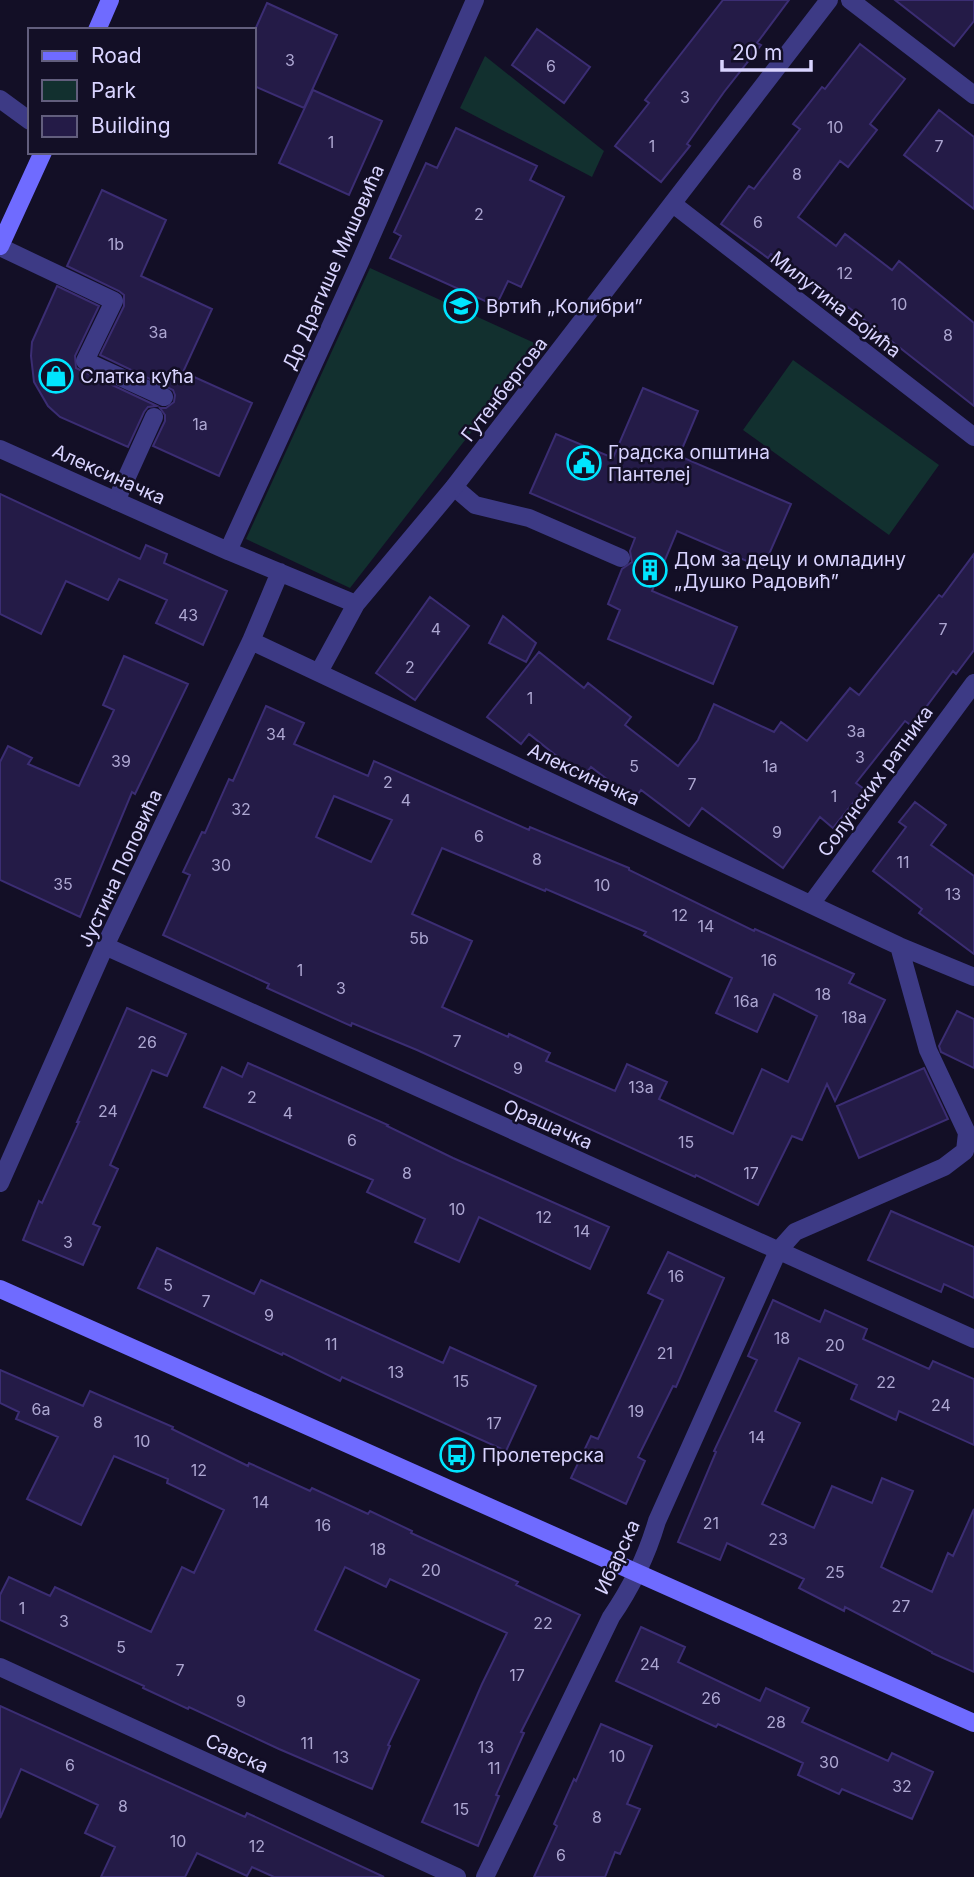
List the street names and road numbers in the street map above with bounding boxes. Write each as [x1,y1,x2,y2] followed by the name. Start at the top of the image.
[278,161,389,373] street label: Др Драгише Мишовића
[766,246,905,362] street label: Милутина Бојића
[456,332,552,446] street label: Гутенбергова
[49,439,169,510] street label: Алексиначка
[813,701,938,861] street label: Солунских ратника
[524,738,643,810] street label: Алексиначка
[74,786,167,951] street label: Јустина Поповића
[500,1095,596,1154] street label: Орашачка
[590,1516,645,1598] street label: Ибарска
[202,1729,272,1778] street label: Савска

